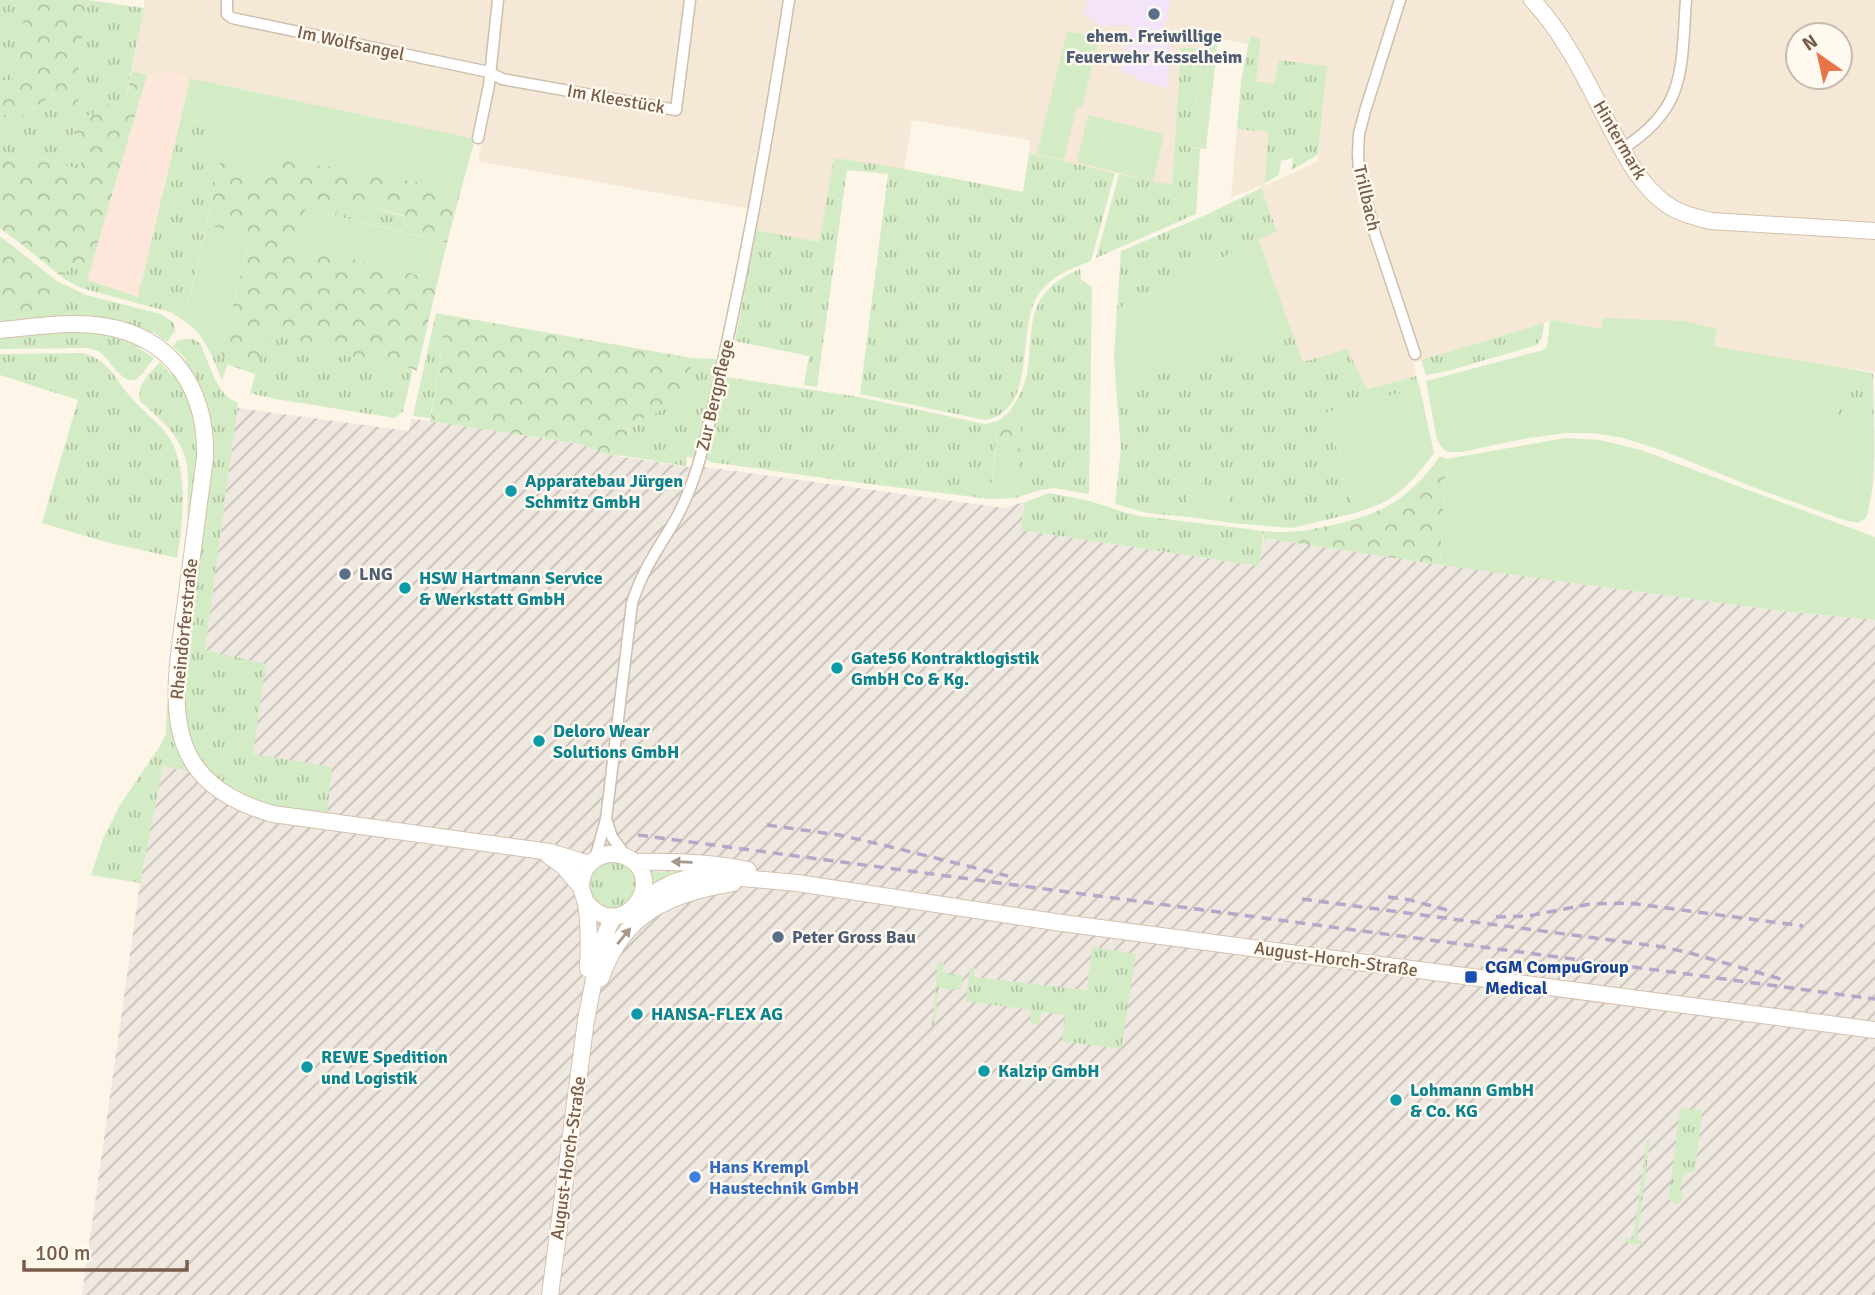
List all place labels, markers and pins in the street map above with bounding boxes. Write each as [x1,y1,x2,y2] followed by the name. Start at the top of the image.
[1146,6,1162,22] marker: ehem. Freiwillige Feuerwehr Kesselheim
[1066,25,1242,68] place label: ehem. Freiwillige Feuerwehr Kesselheim
[525,470,683,513] place label: Apparatebau Jürgen Schmitz GmbH
[503,483,519,499] marker: Apparatebau Jürgen Schmitz GmbH
[359,563,393,585] place label: LNG
[337,566,353,582] marker: LNG
[419,567,603,610] place label: HSW Hartmann Service & Werkstatt GmbH
[397,580,413,596] marker: HSW Hartmann Service & Werkstatt GmbH
[851,647,1040,690] place label: Gate56 Kontraktlogistik GmbH Co & Kg.
[829,660,845,676] marker: Gate56 Kontraktlogistik GmbH Co & Kg.
[553,720,679,763] place label: Deloro Wear Solutions GmbH
[531,733,547,749] marker: Deloro Wear Solutions GmbH
[792,926,916,948] place label: Peter Gross Bau
[770,929,786,945] marker: Peter Gross Bau
[1485,956,1629,999] place label: CGM CompuGroup Medical
[1463,969,1479,985] marker: CGM CompuGroup Medical
[651,1003,783,1025] place label: HANSA-FLEX AG
[629,1006,645,1022] marker: HANSA-FLEX AG
[321,1046,448,1089] place label: REWE Spedition und Logistik
[299,1059,315,1075] marker: REWE Spedition und Logistik
[998,1060,1100,1082] place label: Kalzip GmbH
[976,1063,992,1079] marker: Kalzip GmbH
[1410,1079,1534,1122] place label: Lohmann GmbH & Co. KG
[1388,1092,1404,1108] marker: Lohmann GmbH & Co. KG
[709,1156,859,1199] place label: Hans Krempl Haustechnik GmbH
[687,1169,703,1185] marker: Hans Krempl Haustechnik GmbH

